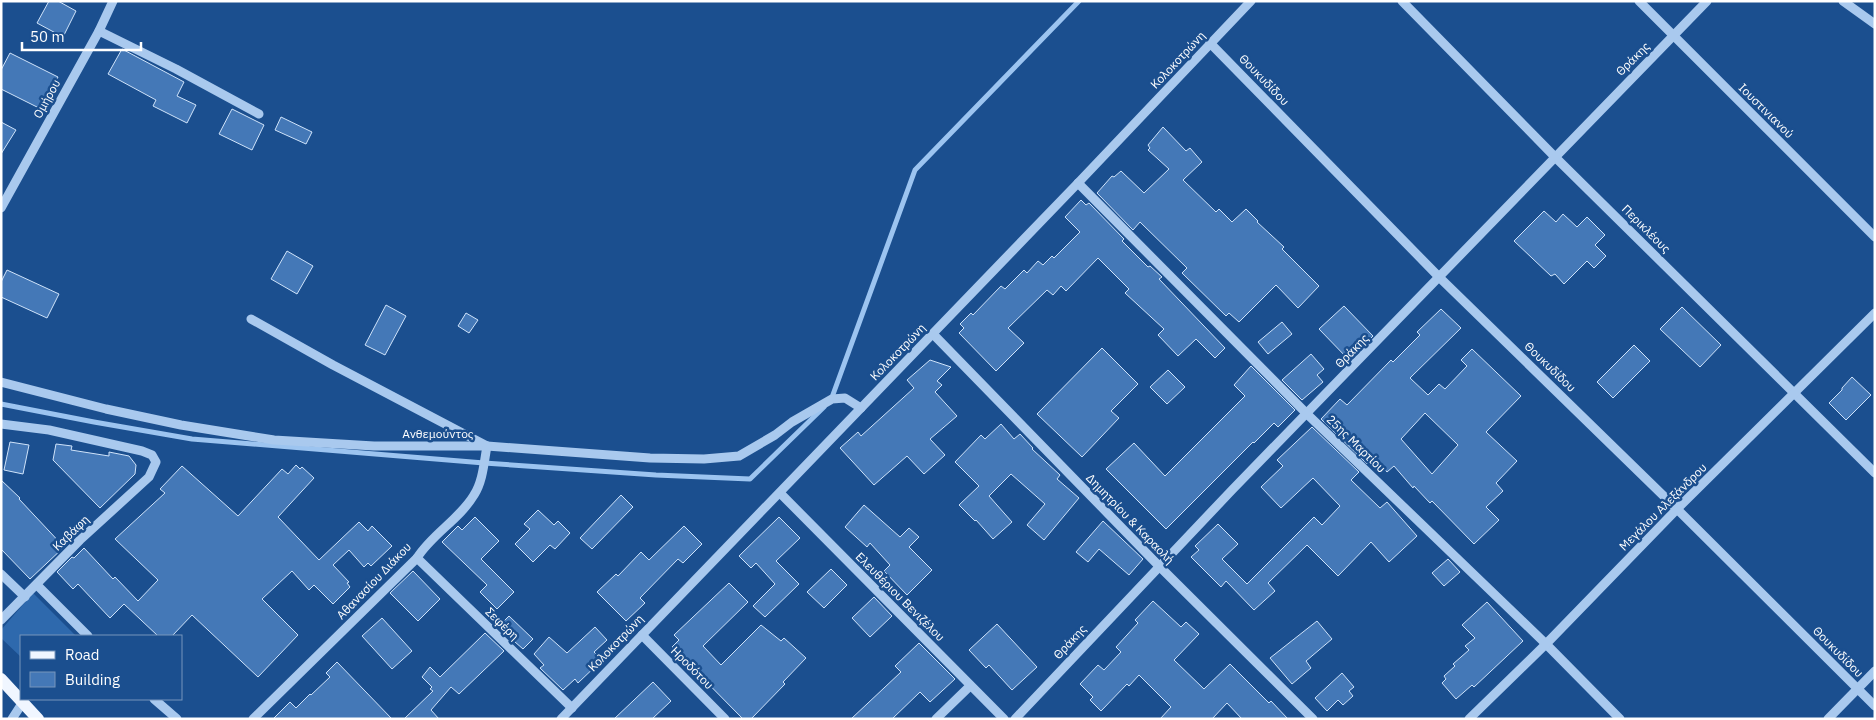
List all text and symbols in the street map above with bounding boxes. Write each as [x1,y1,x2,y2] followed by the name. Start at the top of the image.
[22,20,141,52] scale bar
[30,27,65,46] text: 50 m
[1147,28,1208,92] street label: Κολοκοτρώνη
[1613,38,1653,79] street label: Θράκης
[1236,51,1293,108] street label: Θουκυδίδου
[30,77,63,121] street label: Ομήρου
[1736,80,1797,141] street label: Ιουστινιανού
[1619,201,1674,256] street label: Περικλέους
[867,320,929,383] street label: Κολοκοτρώνη
[1332,330,1372,371] street label: Θράκης
[1522,338,1579,395] street label: Θουκυδίδου
[1324,412,1389,476] street label: 25ης Μαρτίου
[402,426,474,441] street label: Ανθεμούντος
[1616,460,1710,554] street label: Μεγάλου Αλεξάνδρου
[1083,470,1178,567] street label: Δημητρίου & Καραολή
[49,512,92,554] street label: Καβάφη
[333,539,414,622] street label: Αθανασίου Διάκου
[853,549,948,644] street label: Ελευθέριου Βενιζέλου
[482,604,522,643] street label: Σεφέρη
[585,611,647,674] street label: Κολοκοτρώνη
[1050,621,1090,662] street label: Θράκης
[1810,623,1867,680] street label: Θουκυδίδου
[20,635,182,700] legend
[668,643,717,692] street label: Ηροδότου
[65,645,100,664] text: Road
[65,670,120,689] text: Building

